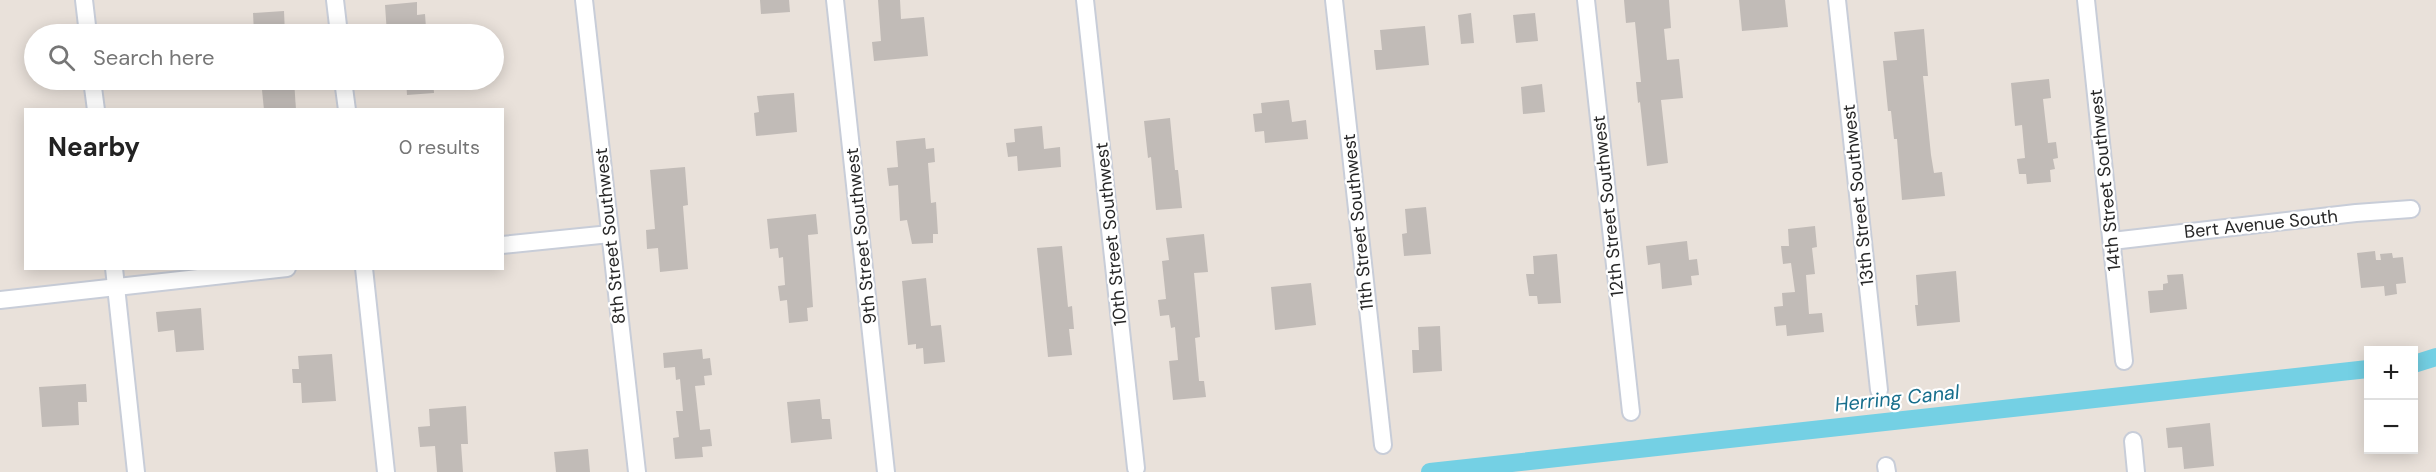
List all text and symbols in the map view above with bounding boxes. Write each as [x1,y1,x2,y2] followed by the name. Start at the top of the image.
[24,24,504,90] search box
[45,41,78,74] icon: search
[93,43,214,72] text: Search here
[2084,88,2126,272] street label: 14th Street Southwest
[1837,103,1879,287] street label: 13th Street Southwest
[1587,114,1629,298] street label: 12th Street Southwest
[48,130,140,164] text: Nearby
[1337,133,1379,311] street label: 11th Street Southwest
[399,134,480,160] text: 0 results
[1089,141,1133,327] street label: 10th Street Southwest
[589,147,631,325] street label: 8th Street Southwest
[840,147,882,325] street label: 9th Street Southwest
[2183,204,2339,244] street label: Bert Avenue South
[2364,346,2418,454] map controls
[2364,346,2418,400] button: +
[1833,378,1961,417] water label: Herring Canal
[2364,400,2418,454] button: −

